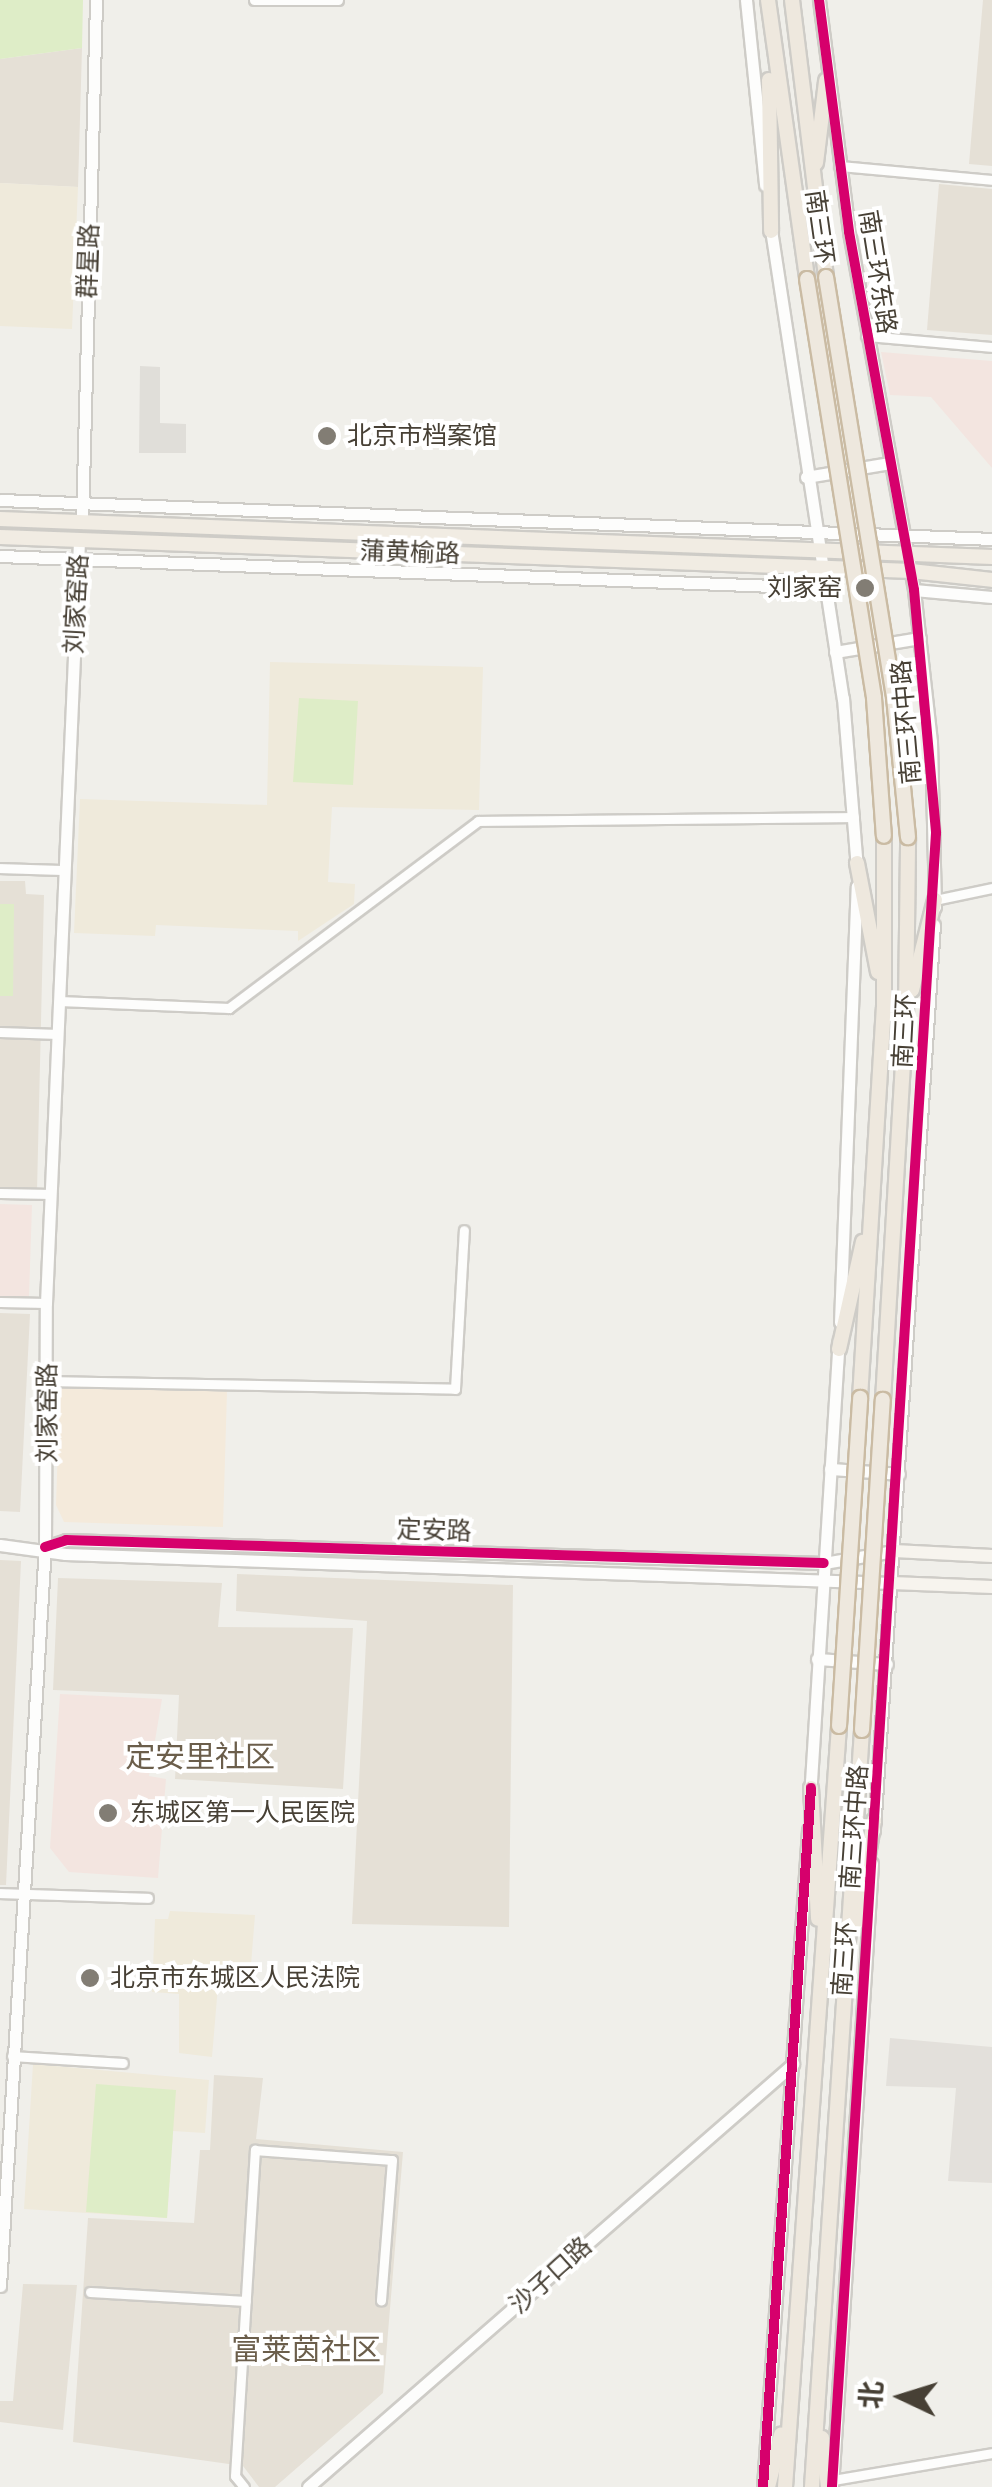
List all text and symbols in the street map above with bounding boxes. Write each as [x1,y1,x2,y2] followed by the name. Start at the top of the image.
[799,188,839,266] street label: 南三环
[852,208,902,336] street label: 南三环东路
[73,223,105,299] street label: 群星路
[347,421,497,451] place label: 北京市档案馆
[316,425,338,447] marker: 北京市档案馆
[360,536,460,570] street label: 蒲黄榆路
[59,553,95,655] street label: 刘家窑路
[767,573,842,603] place label: 刘家窑
[852,575,878,601] marker: 刘家窑
[887,658,927,786] street label: 南三环中路
[888,993,922,1069] street label: 南三环
[33,1363,63,1463] street label: 刘家窑路
[396,1515,472,1547] street label: 定安路
[125,1739,275,1775] district label: 定安里社区
[836,1764,874,1890] street label: 南三环中路
[130,1798,355,1828] place label: 东城区第一人民医院
[95,1800,121,1826] marker: 东城区第一人民医院
[827,1921,863,1997] street label: 南三环
[110,1963,360,1993] place label: 北京市东城区人民法院
[79,1967,101,1989] marker: 北京市东城区人民法院
[504,2231,598,2321] street label: 沙子口路
[231,2332,381,2368] district label: 富莱茵社区
[852,2347,952,2447] north arrow
[854,2380,889,2410] text: 北

